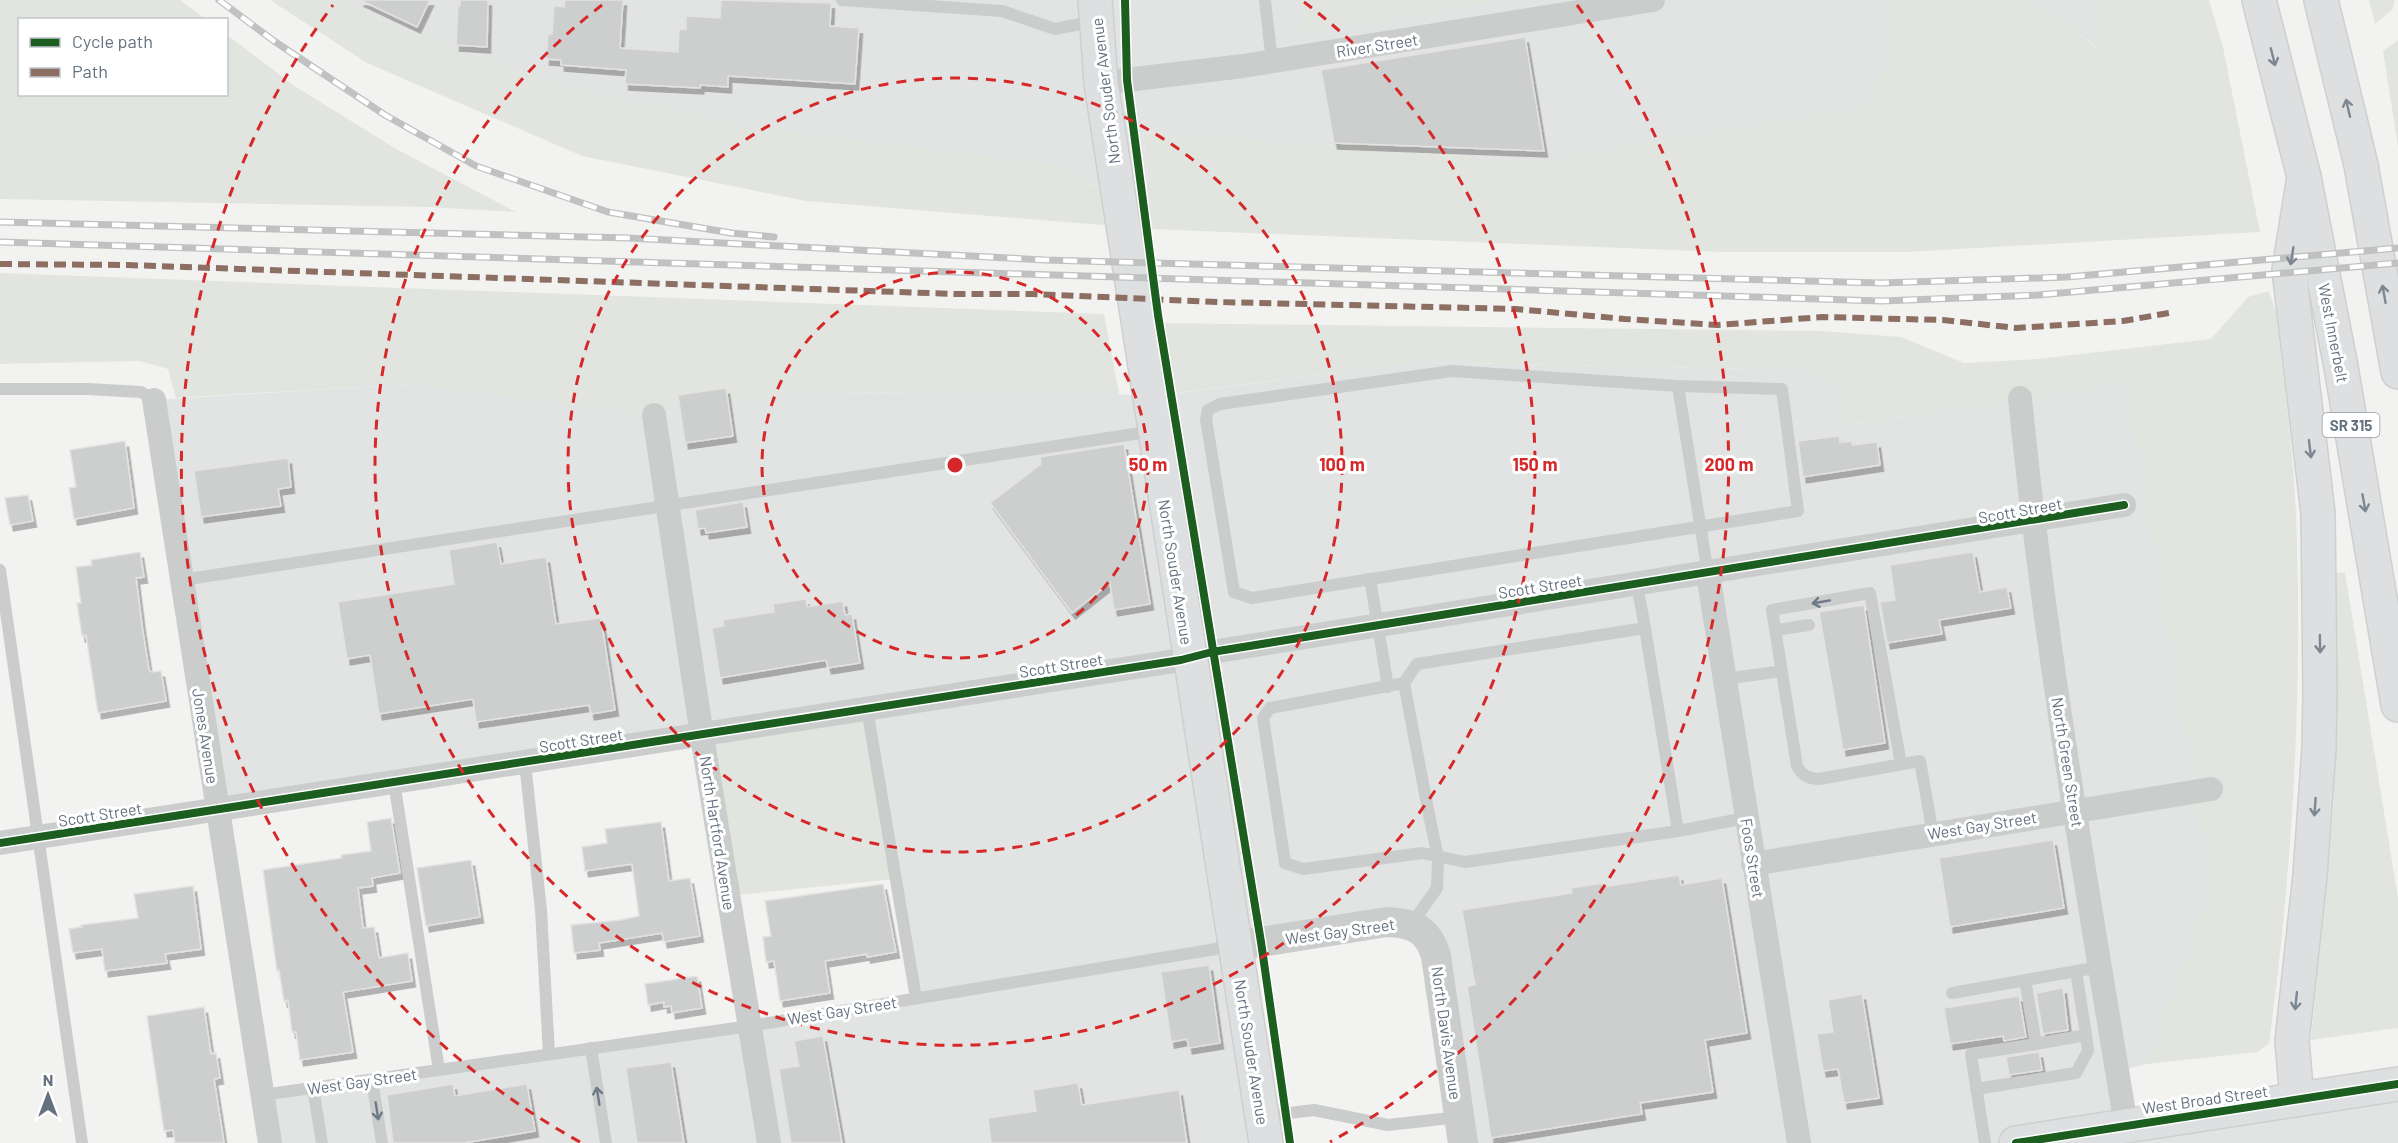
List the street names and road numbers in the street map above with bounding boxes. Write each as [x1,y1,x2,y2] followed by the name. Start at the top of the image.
[1087,17,1123,165] street label: North Souder Avenue
[1335,29,1419,61] street label: River Street
[2315,282,2353,384] street label: West Innerbelt
[2322,413,2380,437] road number: SR 315
[1977,493,2063,527] street label: Scott Street
[1155,498,1197,646] street label: North Souder Avenue
[1497,570,1583,602] street label: Scott Street
[1018,649,1104,681] street label: Scott Street
[189,687,223,785] street label: Jones Avenue
[2048,696,2088,828] street label: North Green Street
[538,724,624,756] street label: Scott Street
[696,755,740,911] street label: North Hartford Avenue
[57,798,143,830] street label: Scott Street
[1926,807,2038,843] street label: West Gay Street
[1737,817,1769,899] street label: Foos Street
[1284,914,1396,948] street label: West Gay Street
[1428,965,1466,1101] street label: North Davis Avenue
[1231,978,1273,1126] street label: North Souder Avenue
[786,992,898,1028] street label: West Gay Street
[306,1064,418,1098] street label: West Gay Street
[2141,1081,2269,1117] street label: West Broad Street

